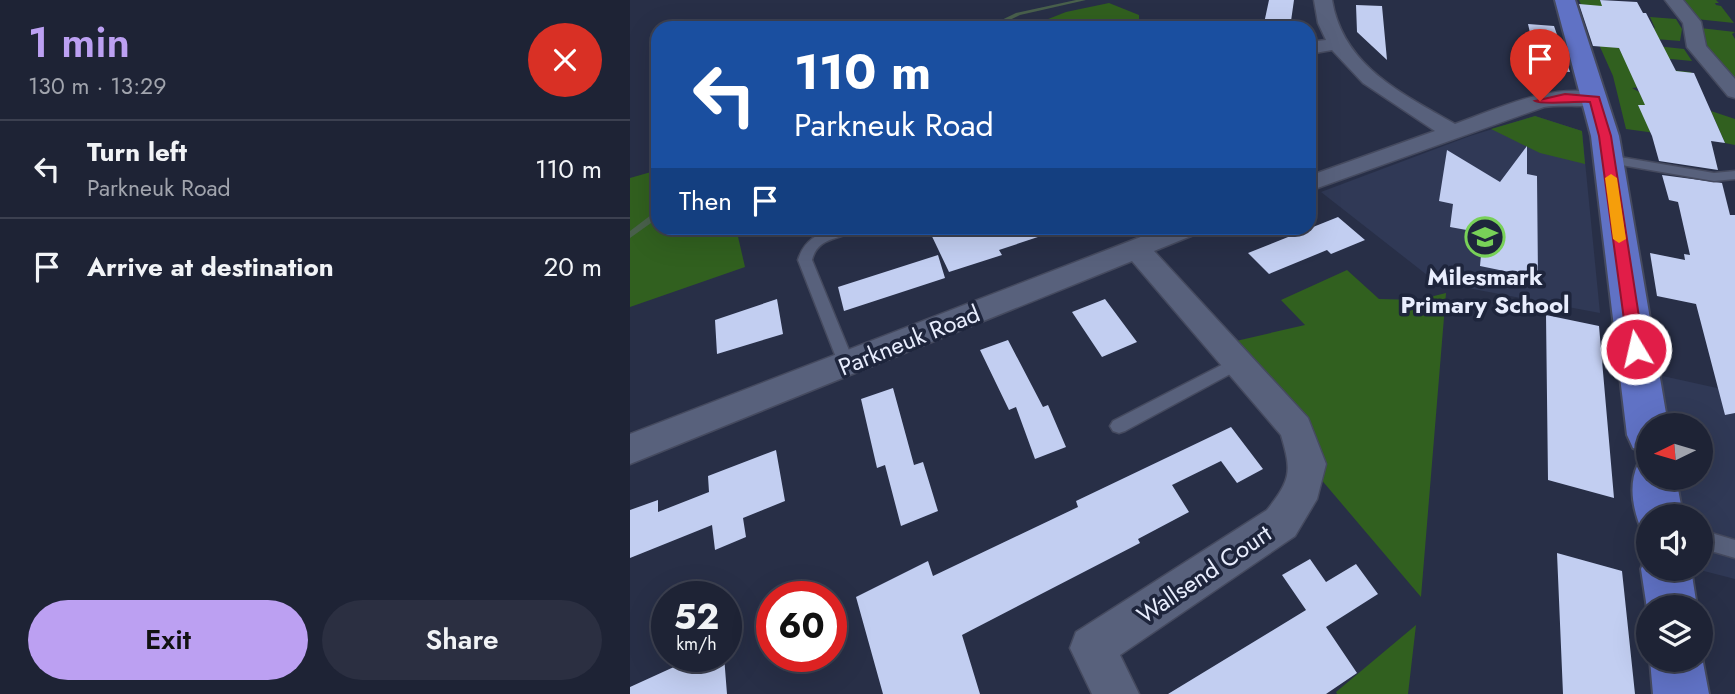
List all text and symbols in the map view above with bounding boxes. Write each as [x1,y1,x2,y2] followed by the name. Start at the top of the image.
[28,12,130,73] text: 1 min
[528,23,602,97] button: close
[1510,29,1570,101] pin
[794,37,931,107] text: 110 m
[1521,40,1559,78] icon: arrive
[679,49,770,140] icon: left
[28,69,166,103] text: 130 m · 13:29
[794,102,994,148] text: Parkneuk Road
[87,133,187,171] text: Turn left
[28,150,66,188] icon: left
[535,150,602,188] text: 110 m
[87,171,231,205] text: Parkneuk Road
[679,182,732,220] text: Then
[746,182,784,220] icon: arrive
[1464,216,1506,258] school or university icon: Milesmark Primary School
[28,248,66,286] icon: arrive
[87,248,334,286] text: Arrive at destination
[544,248,602,286] text: 20 m
[1400,259,1570,322] place label: Milesmark Primary School
[833,296,985,384] street label: Parkneuk Road
[1599,312,1673,386] position arrow
[1636,413,1713,490] north arrow
[1636,413,1713,672] map controls
[1636,504,1713,581] button: sound
[1130,516,1278,632] street label: Wallsend Court
[756,581,847,672] speed limit sign: 60
[674,592,719,642] text: 52
[1636,595,1713,672] button: layers
[28,600,308,680] button: Exit
[322,600,602,680] button: Share
[676,631,717,657] text: km/h

